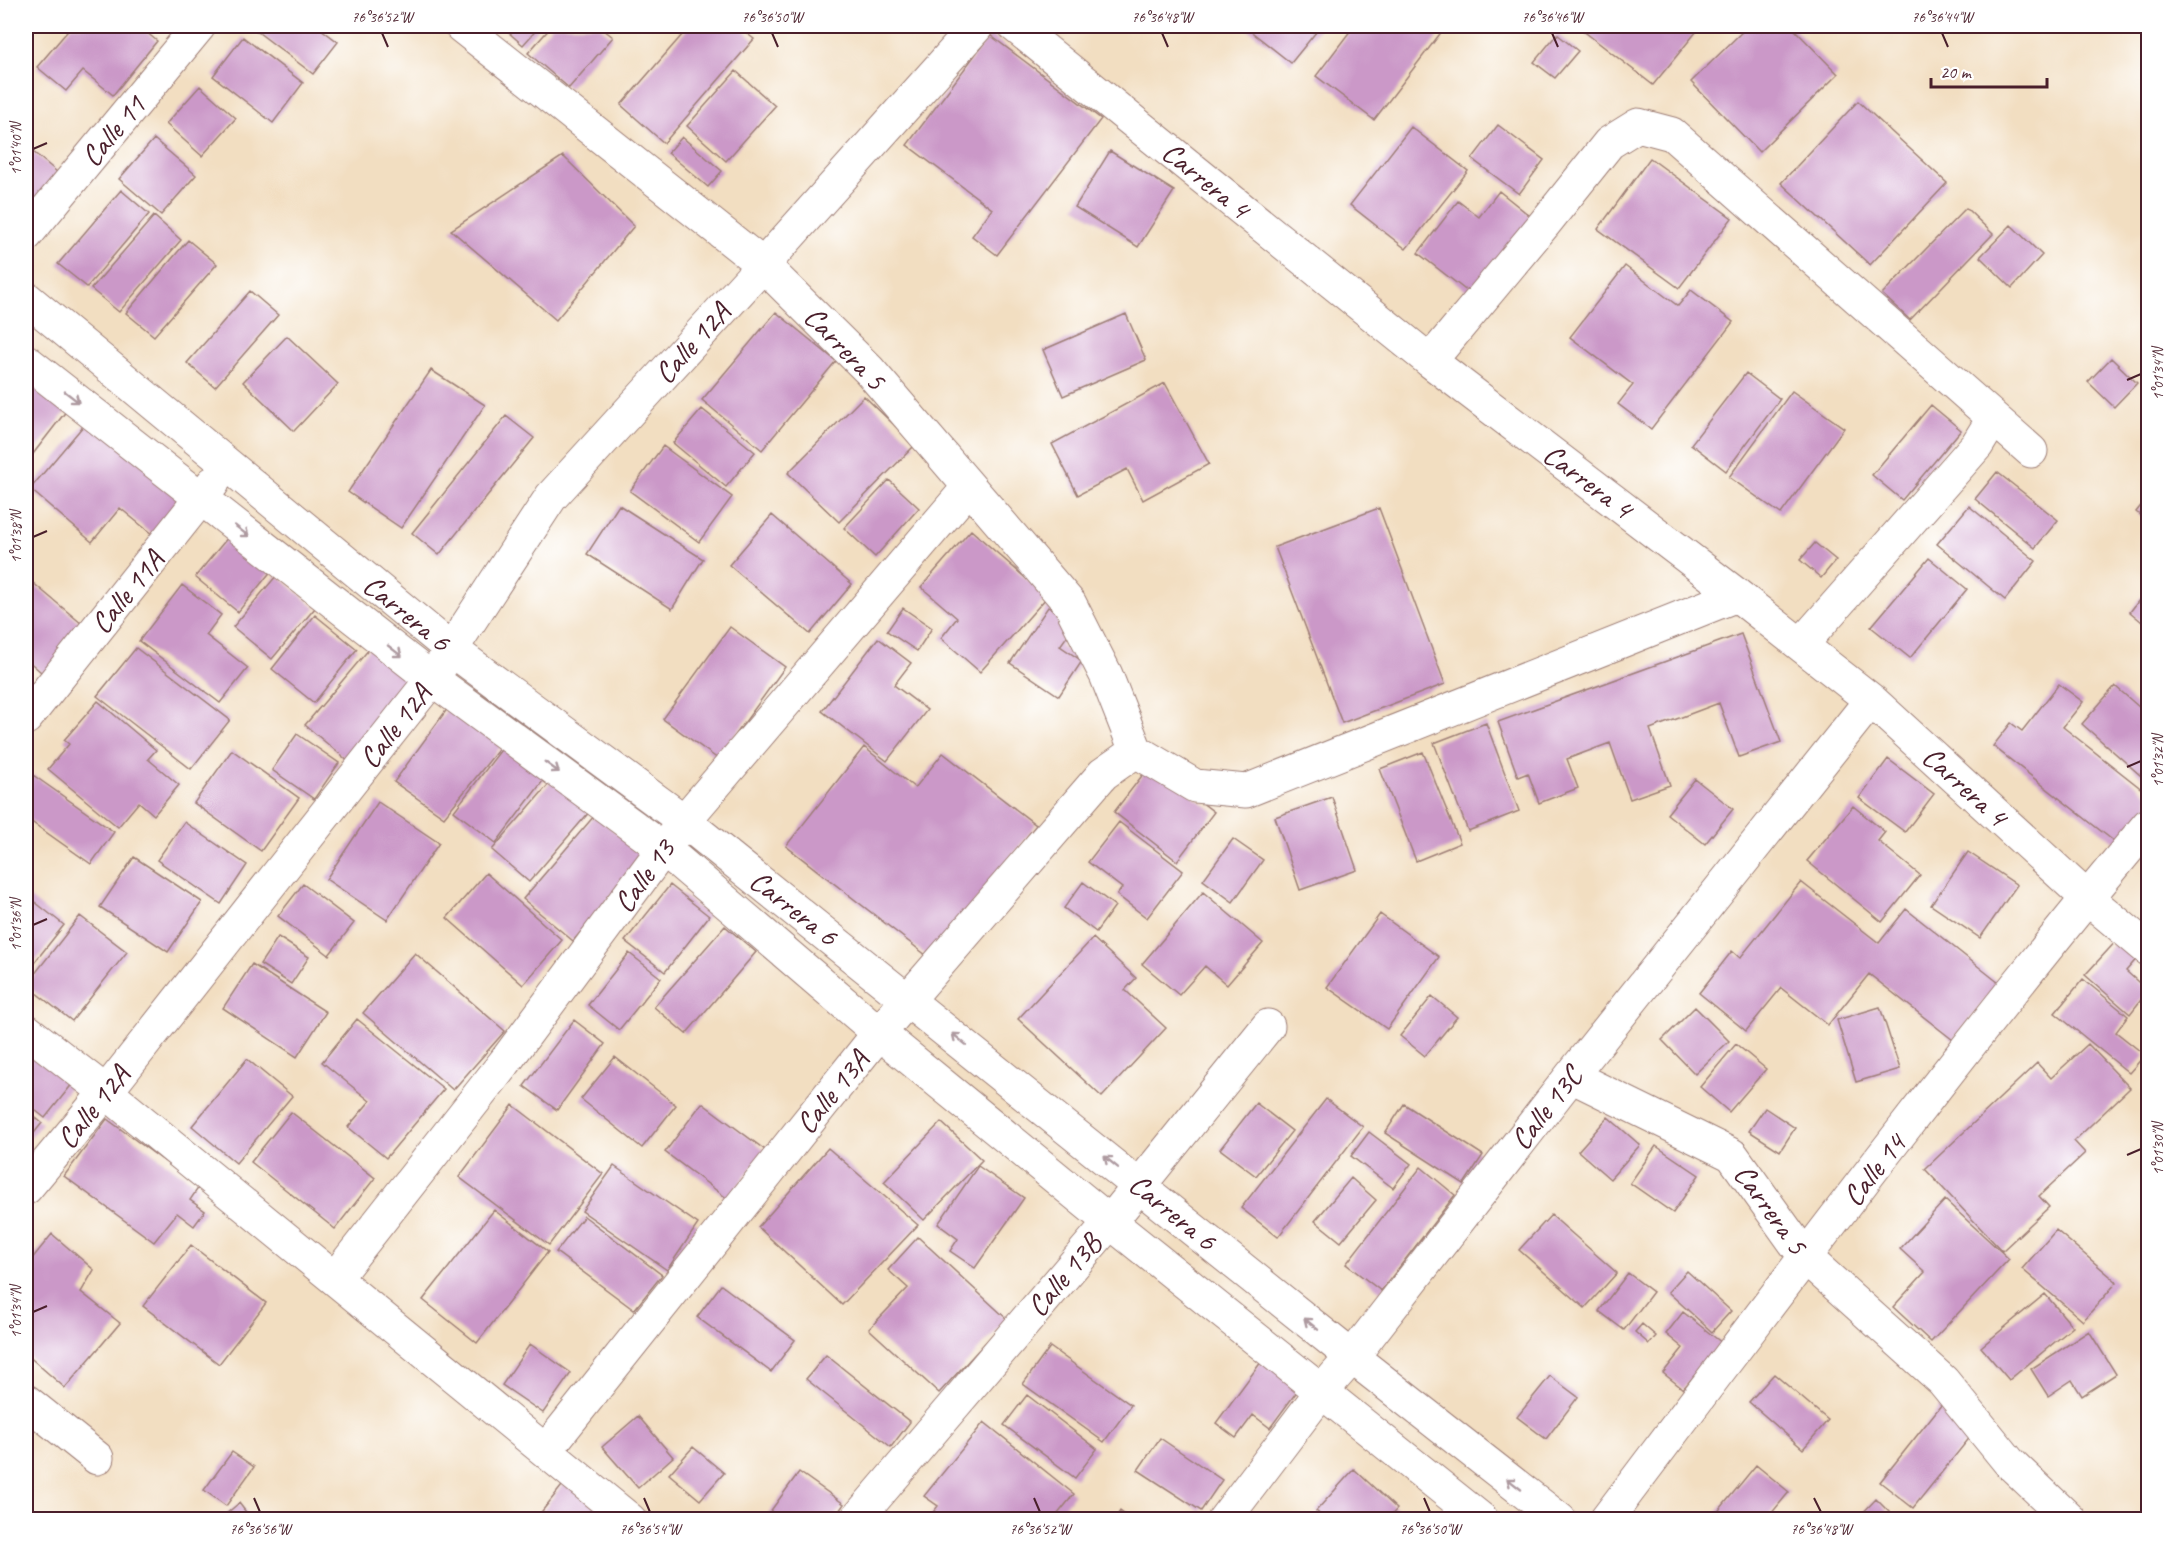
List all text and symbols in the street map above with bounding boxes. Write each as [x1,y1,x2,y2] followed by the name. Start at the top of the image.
[352,8,416,27] text: 76°36'52"W
[742,8,806,27] text: 76°36'50"W
[1132,8,1196,27] text: 76°36'48"W
[1522,8,1586,27] text: 76°36'46"W
[1912,8,1976,27] text: 76°36'44"W
[1931,51,2046,89] scale bar
[1940,61,1973,83] text: 20 m
[72,86,155,174] street label: Calle 11
[7,120,26,175] text: 1°01'40"N
[1154,133,1260,229] street label: Carrera 4
[646,293,740,392] street label: Calle 12A
[796,298,895,399] street label: Carrera 5
[2149,345,2168,400] text: 1°01'34"N
[63,391,79,404] one-way arrow
[1536,435,1642,529] street label: Carrera 4
[7,508,26,563] text: 1°01'38"N
[233,524,249,537] one-way arrow
[82,541,173,641] street label: Calle 11A
[355,566,460,661] street label: Carrera 6
[387,644,403,657] one-way arrow
[350,675,441,776] street label: Calle 12A
[2149,732,2168,787] text: 1°01'32"N
[1914,738,2018,836] street label: Carrera 4
[543,761,559,773] one-way arrow
[605,830,685,920] street label: Calle 13
[742,861,847,955] street label: Carrera 6
[7,896,26,951] text: 1°01'36"N
[951,1033,967,1046] one-way arrow
[787,1041,878,1141] street label: Calle 13A
[48,1056,139,1156] street label: Calle 12A
[1502,1056,1592,1157] street label: Calle 13C
[2149,1120,2168,1175] text: 1°01'30"N
[1834,1124,1916,1214] street label: Calle 14
[1103,1156,1119,1169] one-way arrow
[1726,1156,1817,1263] street label: Carrera 5
[1121,1165,1226,1260] street label: Carrera 6
[1018,1224,1111,1324] street label: Calle 13B
[7,1283,26,1338] text: 1°01'34"N
[1303,1318,1319,1331] one-way arrow
[1506,1477,1522,1490] one-way arrow
[230,1520,294,1539] text: 76°36'56"W
[620,1520,684,1539] text: 76°36'54"W
[1010,1520,1074,1539] text: 76°36'52"W
[1400,1520,1464,1539] text: 76°36'50"W
[1791,1520,1855,1539] text: 76°36'48"W

